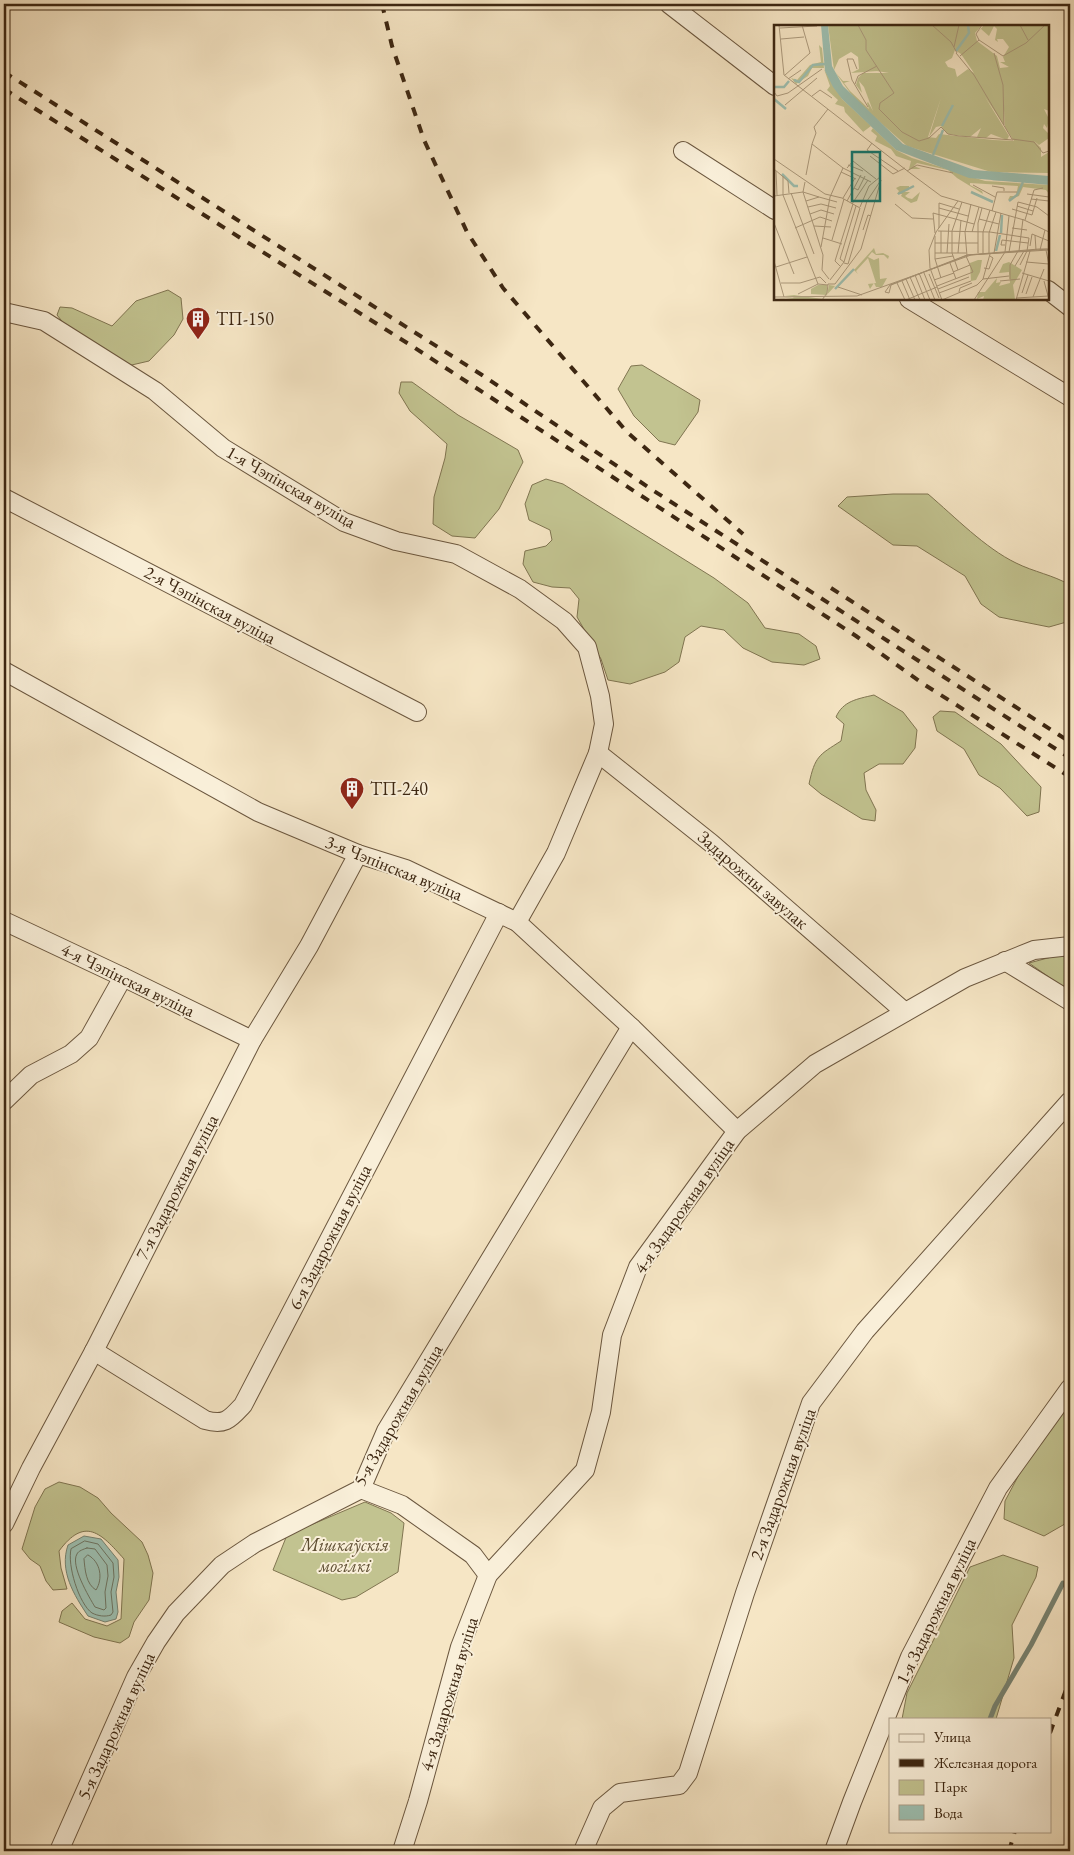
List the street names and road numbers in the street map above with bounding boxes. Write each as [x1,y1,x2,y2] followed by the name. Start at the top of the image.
[222,440,361,533] street label: 1-я Чэпінская вуліца
[140,560,281,649] street label: 2-я Чэпінская вуліца
[693,825,814,934] street label: Задарожны завулак
[322,830,467,906] street label: 3-я Чэпінская вуліца
[58,937,200,1022] street label: 4-я Чэпінская вуліца
[130,1110,223,1263] street label: 7-я Задарожная вуліца
[628,1133,739,1278] street label: 4-я Задарожная вуліца
[283,1160,376,1313] street label: 6-я Задарожная вуліца
[348,1339,448,1490] street label: 5-я Задарожная вуліца
[744,1404,821,1563] street label: 2-я Задарожная вуліца
[890,1533,981,1688] street label: 1-я Задарожная вуліца
[414,1613,483,1774] street label: 4-я Задарожная вуліца
[71,1648,160,1803] street label: 5-я Задарожная вуліца

